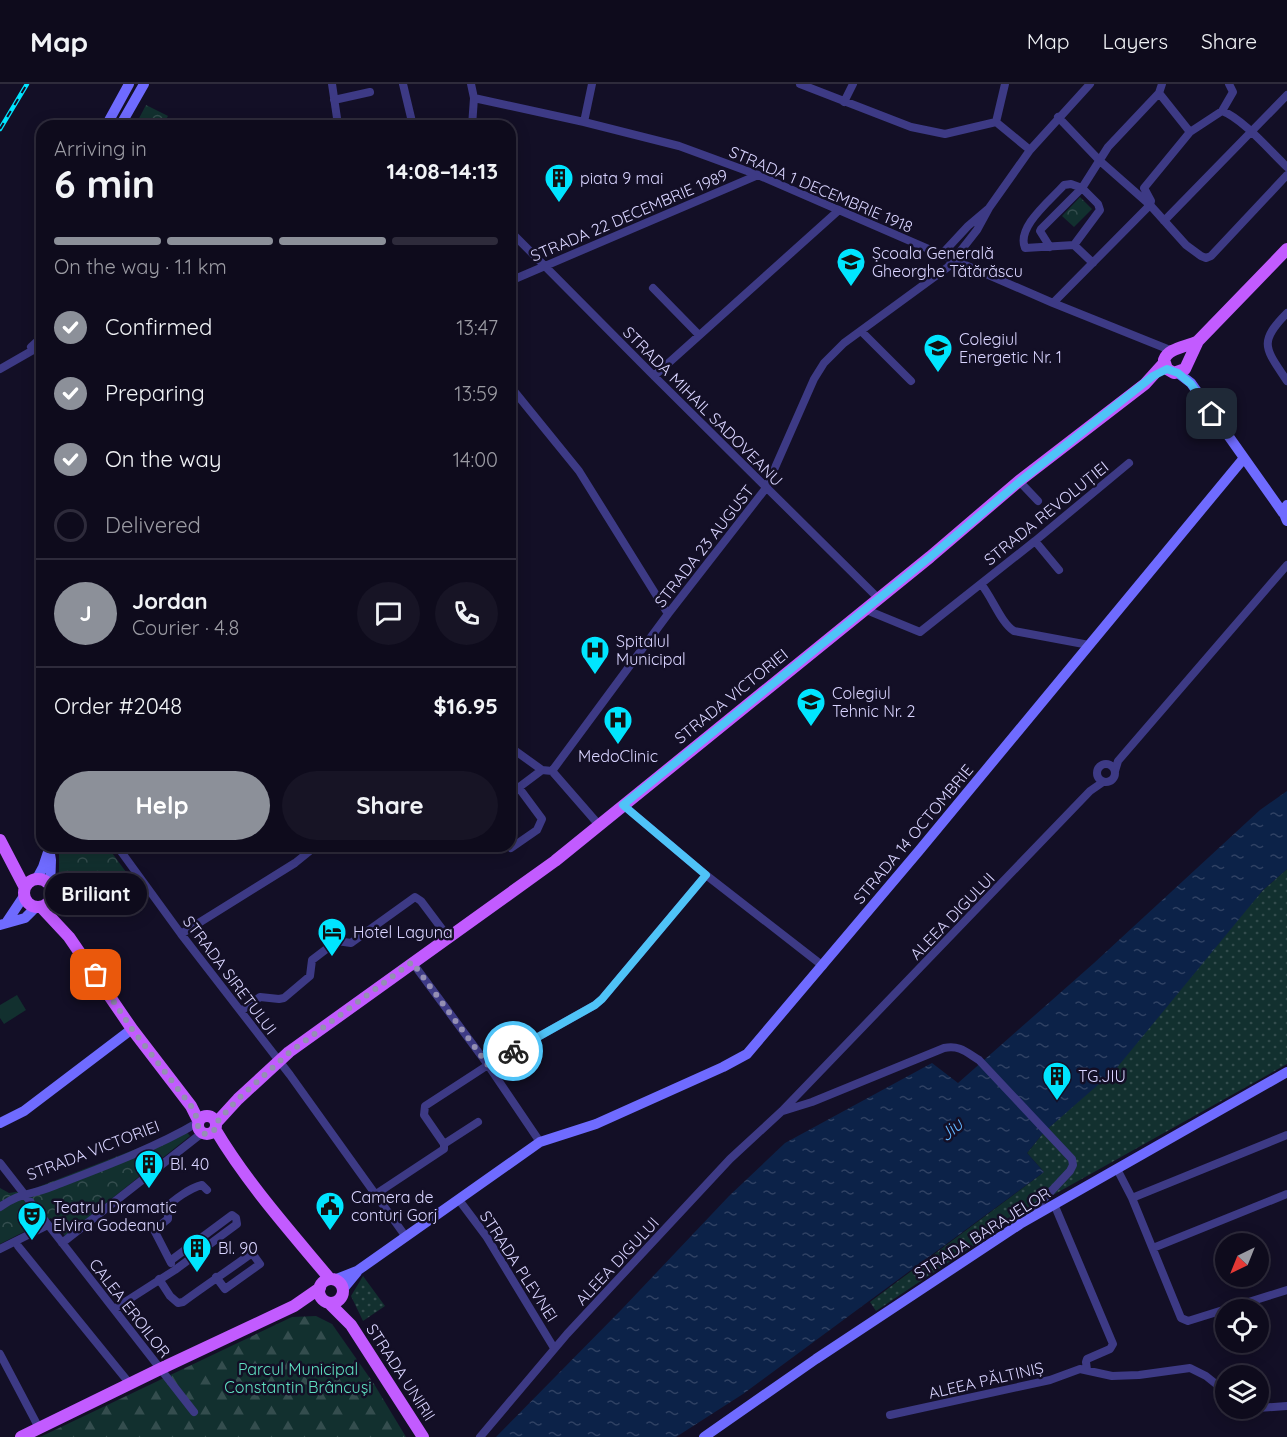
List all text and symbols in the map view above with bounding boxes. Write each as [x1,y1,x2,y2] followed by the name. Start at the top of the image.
[30,24,88,59] text: Map
[1027,28,1070,54] text: Map
[1103,28,1168,54] text: Layers
[1201,28,1257,54] text: Share
[54,136,147,161] text: Arriving in
[726,141,916,237] street label: STRADA 1 DECEMBRIE 1918
[387,157,498,185] text: 14:08–14:13
[54,159,155,208] text: 6 min
[543,162,575,204] building icon: piata 9 mai
[527,164,731,266] street label: STRADA 22 DECEMBRIE 1989
[580,168,663,188] place label: piata 9 mai
[872,243,1023,281] place label: Școala Generală Gheorghe Tătărăscu
[835,246,867,288] school or university icon: Școala Generală Gheorghe Tătărăscu
[54,254,227,279] text: On the way · 1.1 km
[54,311,87,344] icon: check
[105,313,212,341] text: Confirmed
[456,315,498,340] text: 13:47
[619,322,787,490] street label: STRADA MIHAIL SADOVEANU
[959,329,1062,367] place label: Colegiul Energetic Nr. 1
[922,332,954,374] school or university icon: Colegiul Energetic Nr. 1
[54,377,87,410] icon: check
[105,379,205,407] text: Preparing
[454,381,498,406] text: 13:59
[1186,388,1237,439] pin
[1195,397,1228,430] icon: home
[54,443,87,476] icon: check
[105,445,221,473] text: On the way
[453,447,498,472] text: 14:00
[980,457,1112,569] street label: STRADA REVOLUȚIEI
[650,480,758,611] street label: STRADA 23 AUGUST
[105,511,201,539] text: Delivered
[357,582,420,645] button: chat
[435,582,498,645] button: phone
[132,587,208,615] text: Jordan
[79,599,92,627] text: J
[132,615,239,640] text: Courier · 4.8
[616,631,686,669] place label: Spitalul Municipal
[579,634,611,676] hospital icon: Spitalul Municipal
[670,644,792,748] street label: STRADA VICTORIEI
[832,683,916,721] place label: Colegiul Tehnic Nr. 2
[795,686,827,728] school or university icon: Colegiul Tehnic Nr. 2
[54,692,182,720] text: Order #2048
[433,692,498,720] text: $16.95
[602,704,634,746] hospital icon: MedoClinic
[578,746,658,766] place label: MedoClinic
[849,760,977,908] street label: STRADA 14 OCTOMBRIE
[54,771,270,840] button: Help
[282,771,498,840] button: Share
[905,868,999,964] street label: ALEEA DIGULUI
[45,873,147,915] callout: Briliant
[61,881,131,906] text: Briliant
[179,912,281,1038] street label: STRADA SIRETULUI
[316,916,348,958] hotel icon: Hotel Laguna
[353,922,453,942] place label: Hotel Laguna
[70,949,121,1000] pin
[79,958,112,991] icon: bag
[483,1021,543,1081] courier
[497,1035,530,1068] icon: bike
[1041,1060,1073,1102] building icon: TG.JIU
[1078,1066,1126,1086] place label: TG.JIU
[934,1112,969,1146] water label: Jiu
[24,1116,162,1184] street label: STRADA VICTORIEI
[133,1148,165,1190] building icon: Bl. 40
[170,1154,209,1174] place label: Bl. 40
[910,1183,1054,1283] street label: STRADA BARAJELOR
[351,1187,438,1225] place label: Camera de conturi Gorj
[314,1190,346,1232] public building icon: Camera de conturi Gorj
[53,1197,177,1235] place label: Teatrul Dramatic Elvira Godeanu
[16,1200,48,1242] theatre icon: Teatrul Dramatic Elvira Godeanu
[476,1207,562,1325] street label: STRADA PLEVNEI
[571,1213,663,1309] street label: ALEEA DIGULUI
[181,1232,213,1274] building icon: Bl. 90
[1215,1233,1269,1287] north arrow
[1215,1233,1269,1419] map controls
[218,1238,258,1258] place label: Bl. 90
[85,1254,175,1362] street label: CALEA EROILOR
[1215,1299,1269,1353] button: locate
[362,1320,440,1424] street label: STRADA UNIRII
[926,1357,1046,1403] street label: ALEEA PĂLTINIȘ
[224,1359,372,1397] park label: Parcul Municipal Constantin Brâncuși
[1215,1365,1269,1419] button: layers

